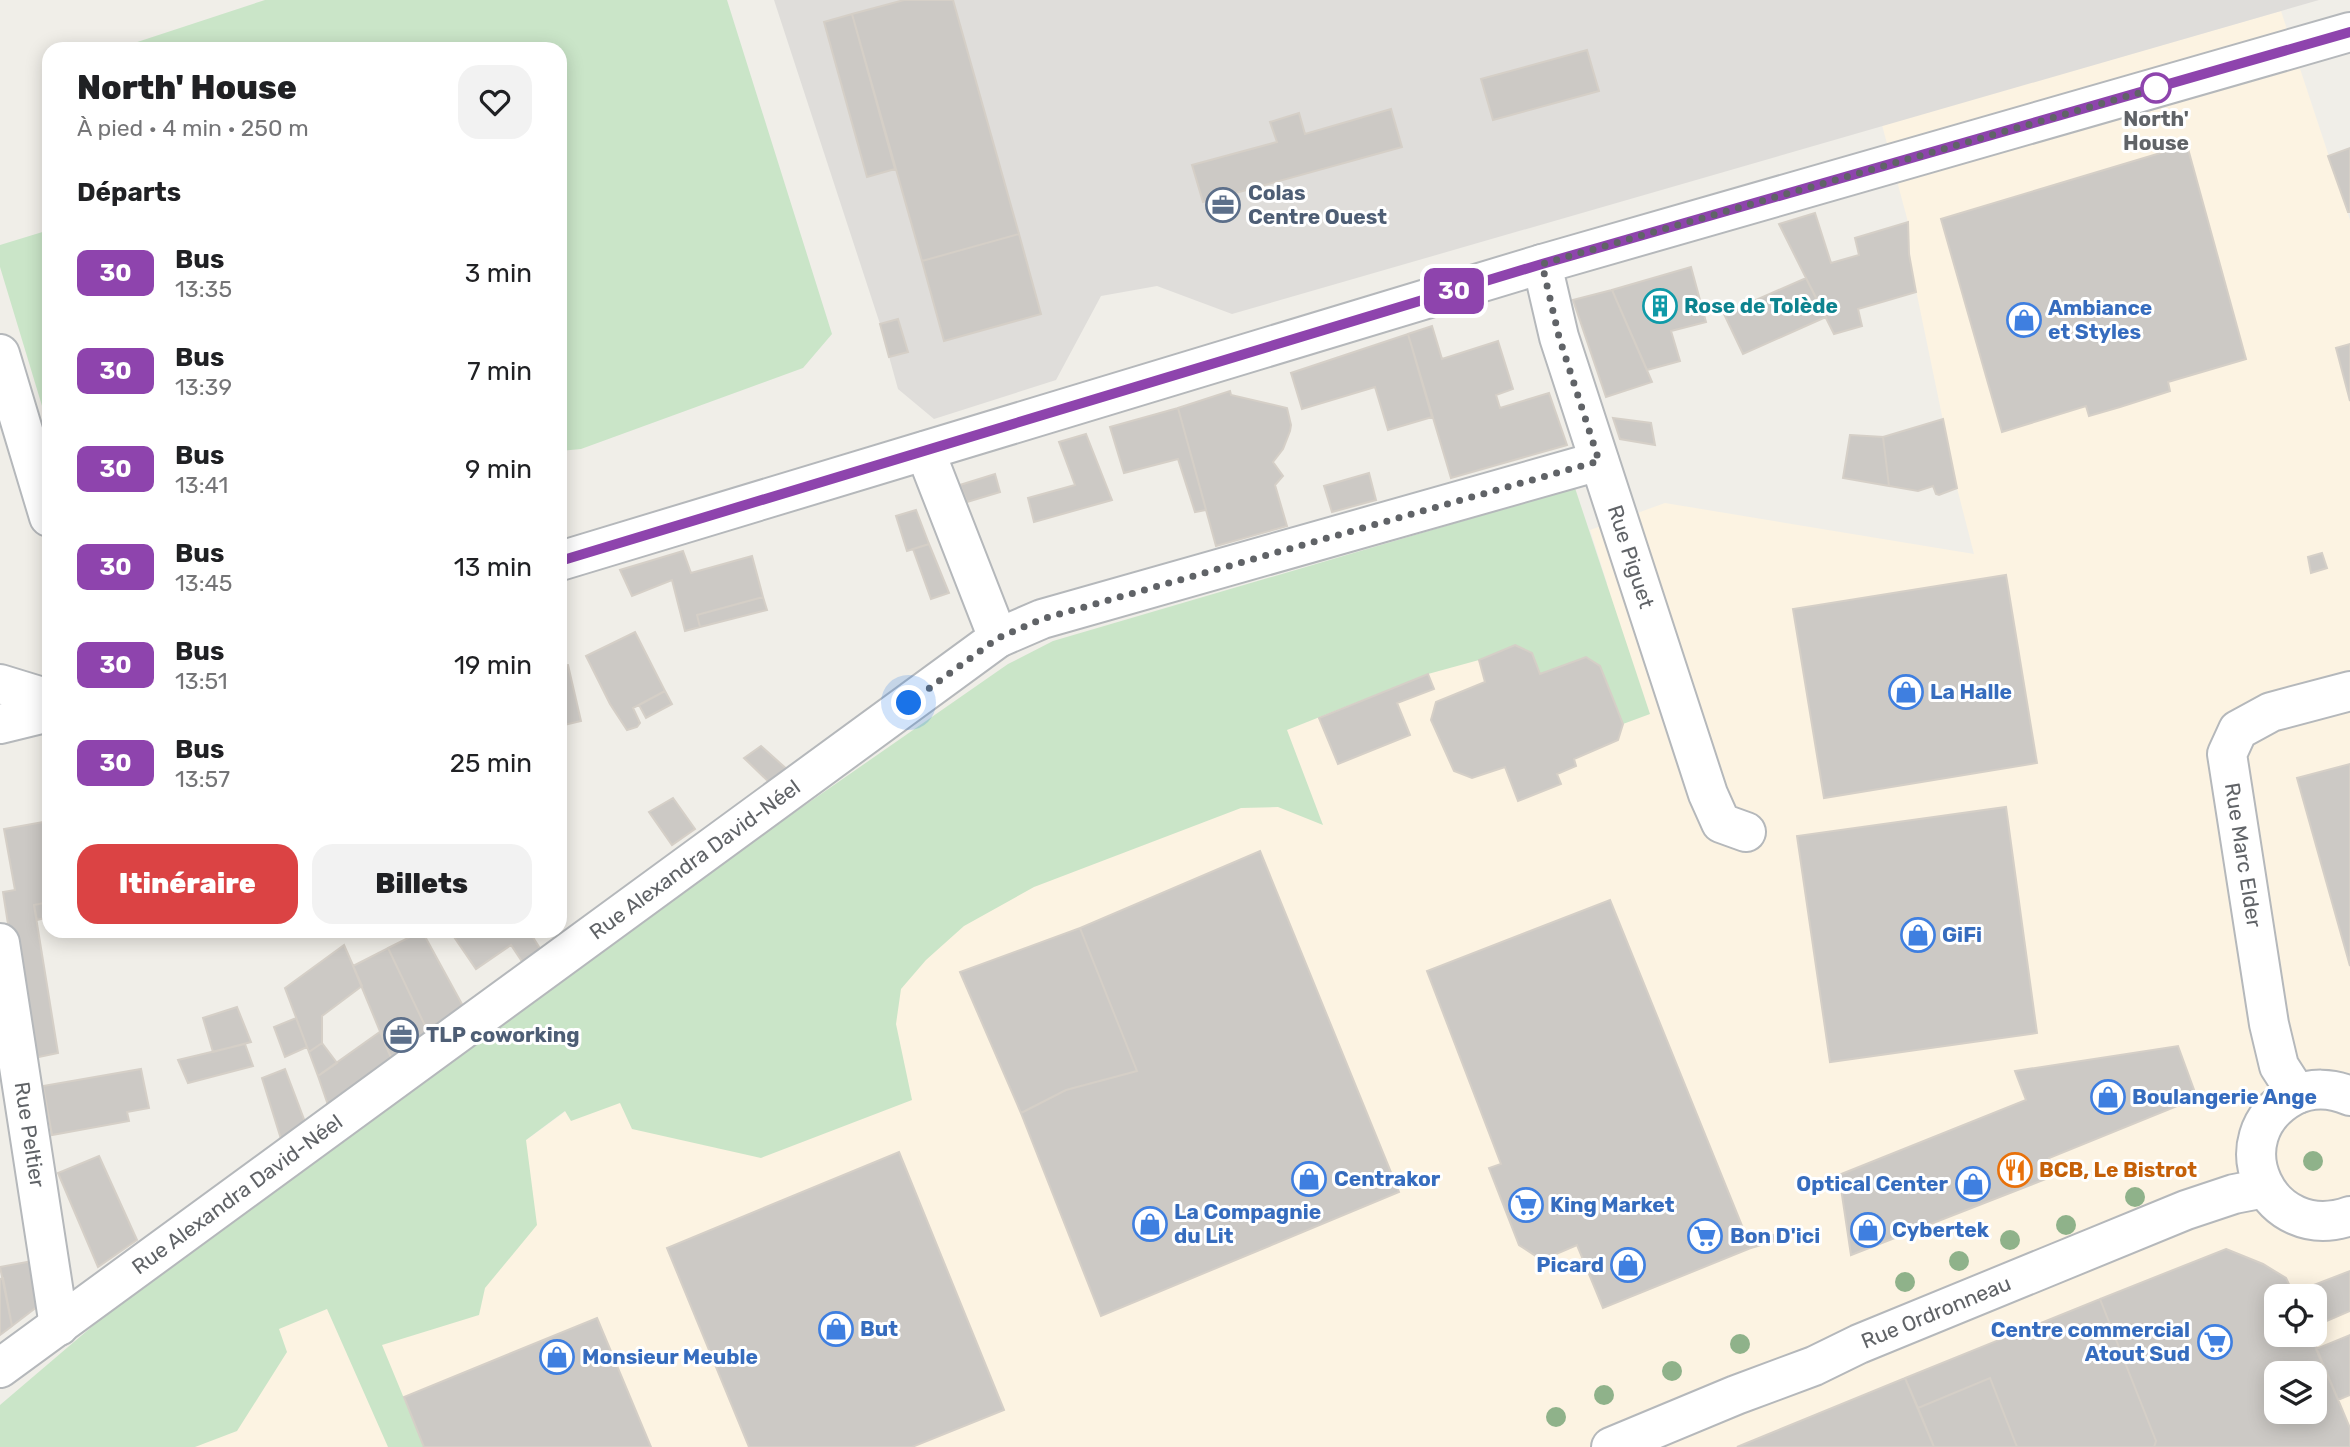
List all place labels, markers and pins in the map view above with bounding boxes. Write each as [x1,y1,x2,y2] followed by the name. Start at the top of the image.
[2141,73,2171,103] marker: North' House
[2123,106,2189,155] place label: North' House
[1248,180,1387,229] place label: Colas Centre Ouest
[1204,186,1242,224] office icon: Colas Centre Ouest
[1641,287,1679,325] building icon: Rose de Tolède
[1684,293,1838,318] place label: Rose de Tolède
[2048,295,2152,344] place label: Ambiance et Styles
[2005,301,2043,339] shop icon: Ambiance et Styles
[1887,673,1925,711] shop icon: La Halle
[1930,679,2012,704] place label: La Halle
[1899,916,1937,954] shop icon: GiFi
[1942,922,1982,947] place label: GiFi
[382,1016,420,1054] office icon: TLP coworking
[426,1022,580,1047] place label: TLP coworking
[2089,1078,2127,1116] shop icon: Boulangerie Ange
[2132,1084,2317,1109] place label: Boulangerie Ange
[1996,1151,2034,1189] restaurant icon: BCB, Le Bistrot
[2039,1157,2197,1182] place label: BCB, Le Bistrot
[1290,1160,1328,1198] shop icon: Centrakor
[1954,1165,1992,1203] shop icon: Optical Center
[1334,1166,1441,1191] place label: Centrakor
[1796,1171,1948,1196] place label: Optical Center
[1507,1186,1545,1224] supermarket icon: King Market
[1550,1192,1675,1217] place label: King Market
[1174,1199,1321,1248] place label: La Compagnie du Lit
[1131,1205,1169,1243] shop icon: La Compagnie du Lit
[1849,1211,1887,1249] shop icon: Cybertek
[1686,1217,1724,1255] supermarket icon: Bon D'ici
[1892,1217,1990,1242] place label: Cybertek
[1730,1223,1820,1248] place label: Bon D'ici
[1609,1246,1647,1284] shop icon: Picard
[1536,1252,1604,1277] place label: Picard
[817,1310,855,1348] shop icon: But
[860,1316,898,1341] place label: But
[1991,1317,2190,1366] place label: Centre commercial Atout Sud
[2196,1323,2234,1361] supermarket icon: Centre commercial Atout Sud
[538,1338,576,1376] shop icon: Monsieur Meuble
[582,1344,758,1369] place label: Monsieur Meuble

